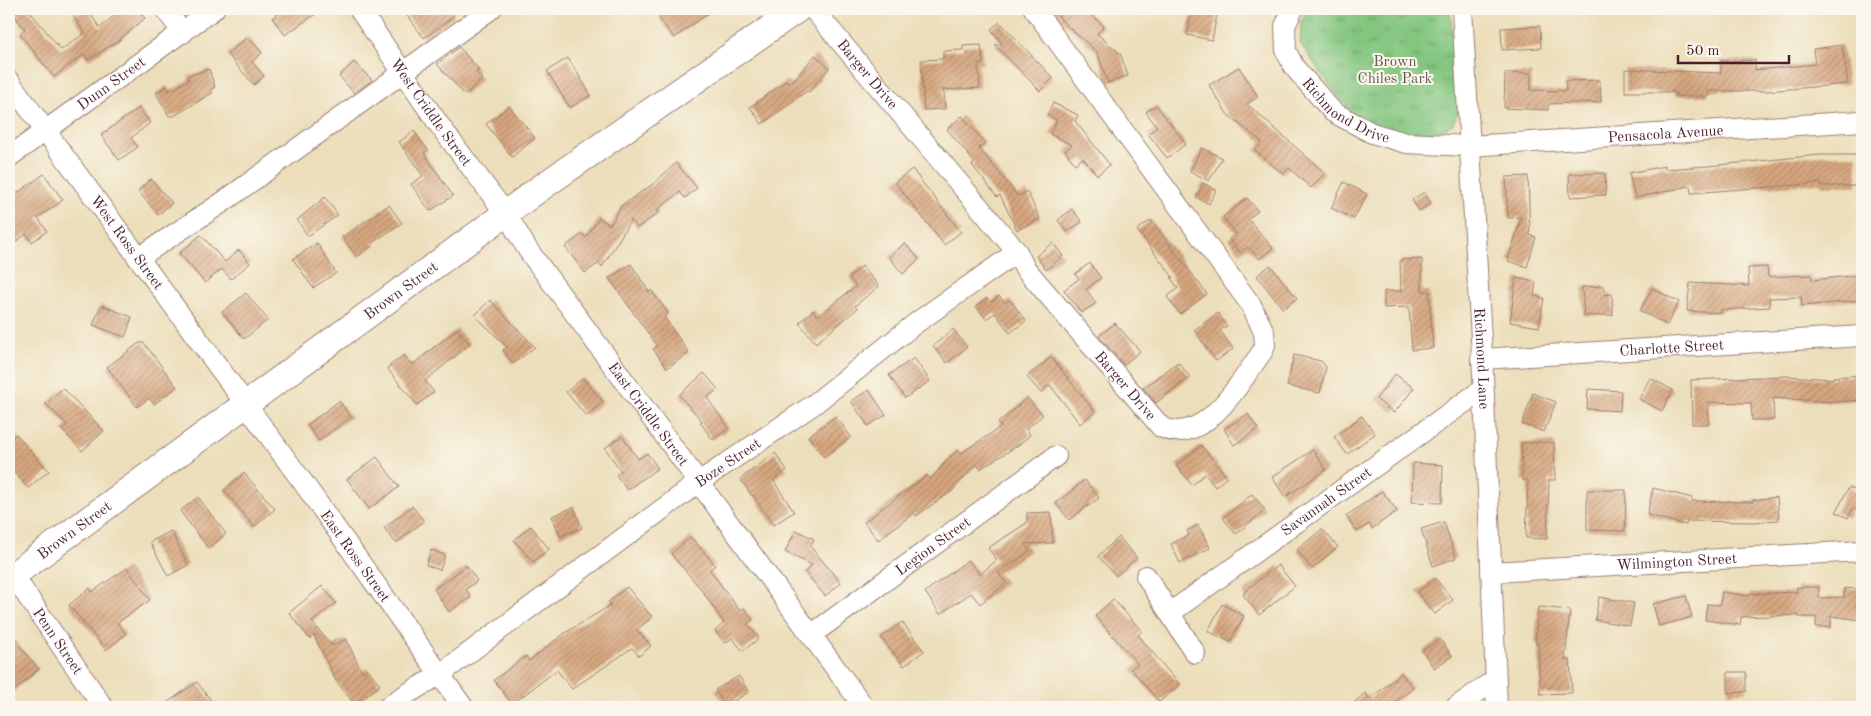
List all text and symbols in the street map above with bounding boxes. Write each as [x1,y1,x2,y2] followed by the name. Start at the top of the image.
[1678,32,1790,64] scale bar
[833,38,900,113] street label: Barger Drive
[1686,44,1720,59] text: 50 m
[75,55,149,114] street label: Dunn Street
[1358,55,1433,87] park label: Brown Chiles Park
[387,56,474,170] street label: West Criddle Street
[1298,76,1391,147] street label: Richmond Drive
[1607,124,1724,146] street label: Pensacola Avenue
[87,193,165,293] street label: West Ross Street
[362,260,441,324] street label: Brown Street
[1470,307,1490,410] street label: Richmond Lane
[1619,338,1724,360] street label: Charlotte Street
[1091,349,1158,424] street label: Barger Drive
[604,360,690,470] street label: East Criddle Street
[693,436,764,491] street label: Boze Street
[1279,465,1375,540] street label: Savannah Street
[35,499,115,563] street label: Brown Street
[317,508,392,606] street label: East Ross Street
[894,515,974,579] street label: Legion Street
[1616,552,1737,574] street label: Wilmington Street
[29,606,85,678] street label: Penn Street

